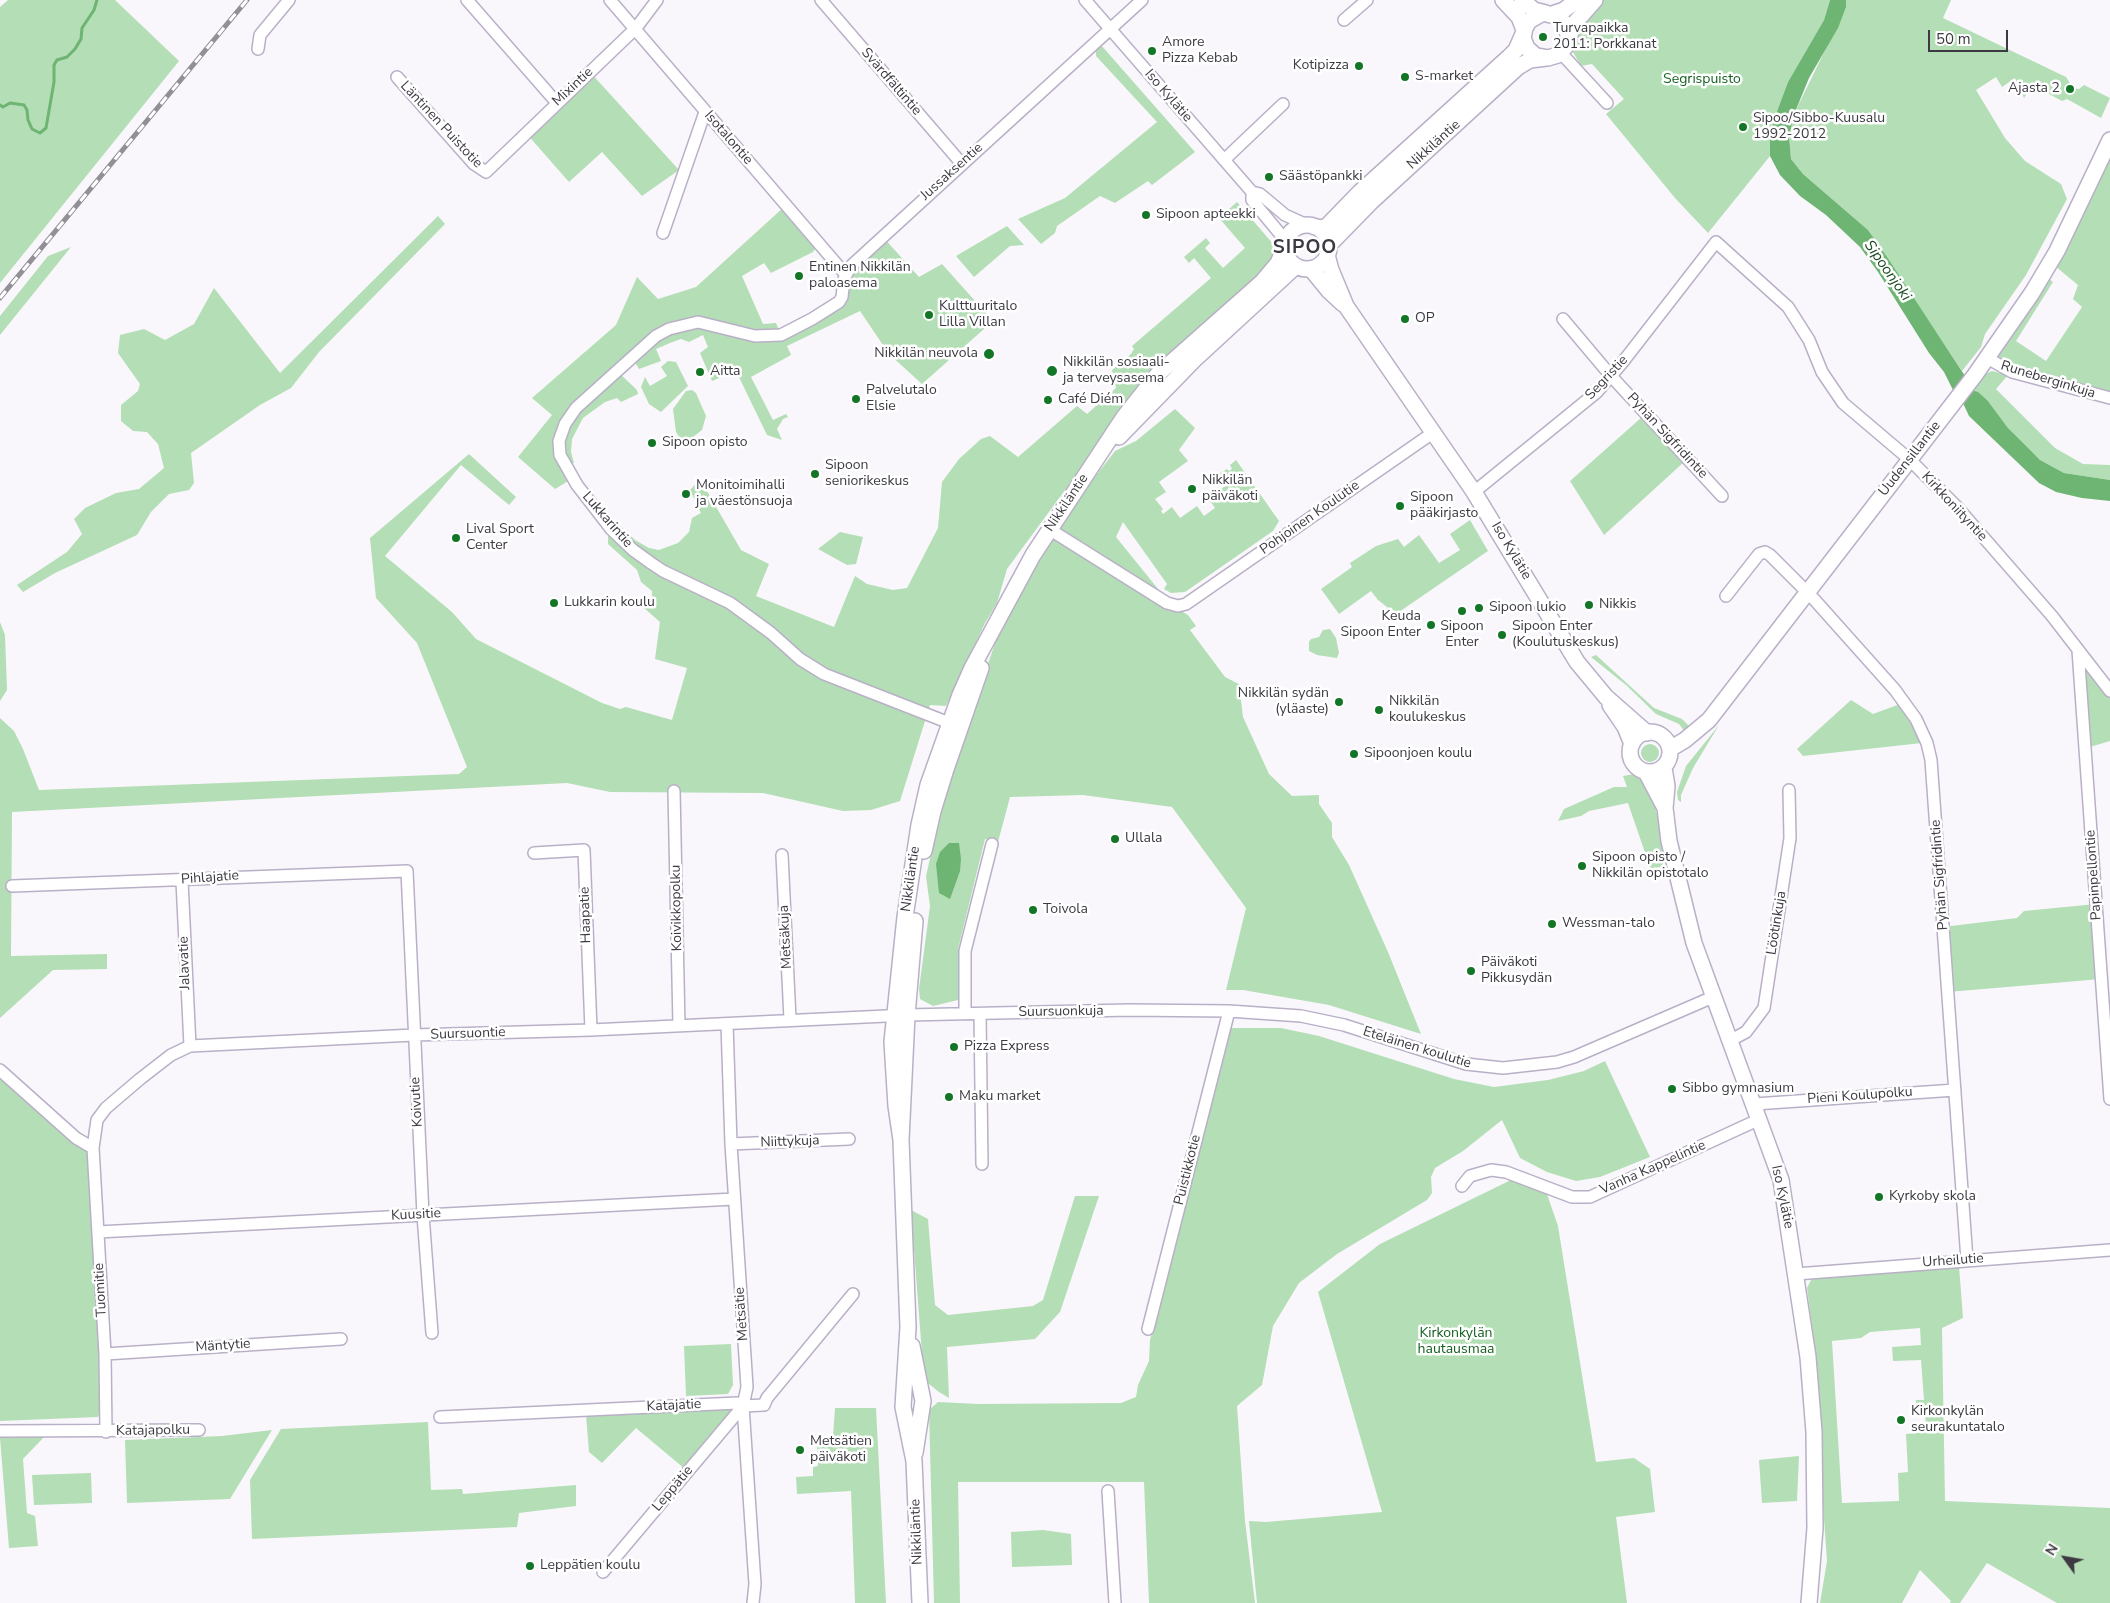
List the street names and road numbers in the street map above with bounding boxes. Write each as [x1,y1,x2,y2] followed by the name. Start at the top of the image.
[857,45,925,119] street label: Svärdfältintie
[549,64,597,110] street label: Mixintie
[1141,66,1195,126] street label: Iso Kylätie
[396,78,486,172] street label: Läntinen Puistotie
[700,108,756,168] street label: Isotalontie
[1404,117,1464,173] street label: Nikkiläntie
[917,140,987,204] street label: Jussaksentie
[1582,352,1632,404] street label: Segristie
[1999,358,2097,402] street label: Runeberginkuja
[1623,390,1711,482] street label: Pyhän Sigfridintie
[1875,418,1945,500] street label: Uudensillantie
[1918,469,1990,545] street label: Kirkkoniityntie
[1042,471,1092,535] street label: Nikkiläntie
[1257,477,1363,559] street label: Pohjoinen Koulutie
[578,489,636,551] street label: Lukkarintie
[1487,519,1535,583] street label: Iso Kylätie
[1928,819,1952,931] street label: Pyhän Sigfridintie
[2082,829,2106,921] street label: Papinpellontie
[898,845,924,913] street label: Nikkiläntie
[668,865,686,951] street label: Koivikkopolku
[181,868,239,888] street label: Pihlajatie
[577,886,595,944] street label: Haapatie
[1764,890,1790,956] street label: Löötinkuja
[776,905,796,969] street label: Metsäkuja
[176,936,194,990] street label: Jalavatie
[1018,1003,1104,1021] street label: Suursuonkuja
[430,1024,506,1044] street label: Suursuontie
[1361,1024,1473,1072] street label: Eteläinen koulutie
[407,1076,427,1128] street label: Koivutie
[1807,1084,1913,1108] street label: Pieni Koulupolku
[760,1133,820,1151] street label: Niittykuja
[1171,1133,1205,1207] street label: Puistikkotie
[1597,1137,1709,1199] street label: Vanha Kappelintie
[1767,1164,1797,1230] street label: Iso Kylätie
[391,1205,441,1225] street label: Kuusitie
[1922,1250,1984,1272] street label: Urheilutie
[91,1263,111,1317] street label: Tuomitie
[732,1286,752,1342] street label: Metsätie
[195,1336,251,1356] street label: Mäntytie
[646,1396,702,1416] street label: Katajatie
[116,1422,190,1440] street label: Katajapolku
[649,1463,697,1515] street label: Leppätie
[907,1499,927,1565] street label: Nikkiläntie

